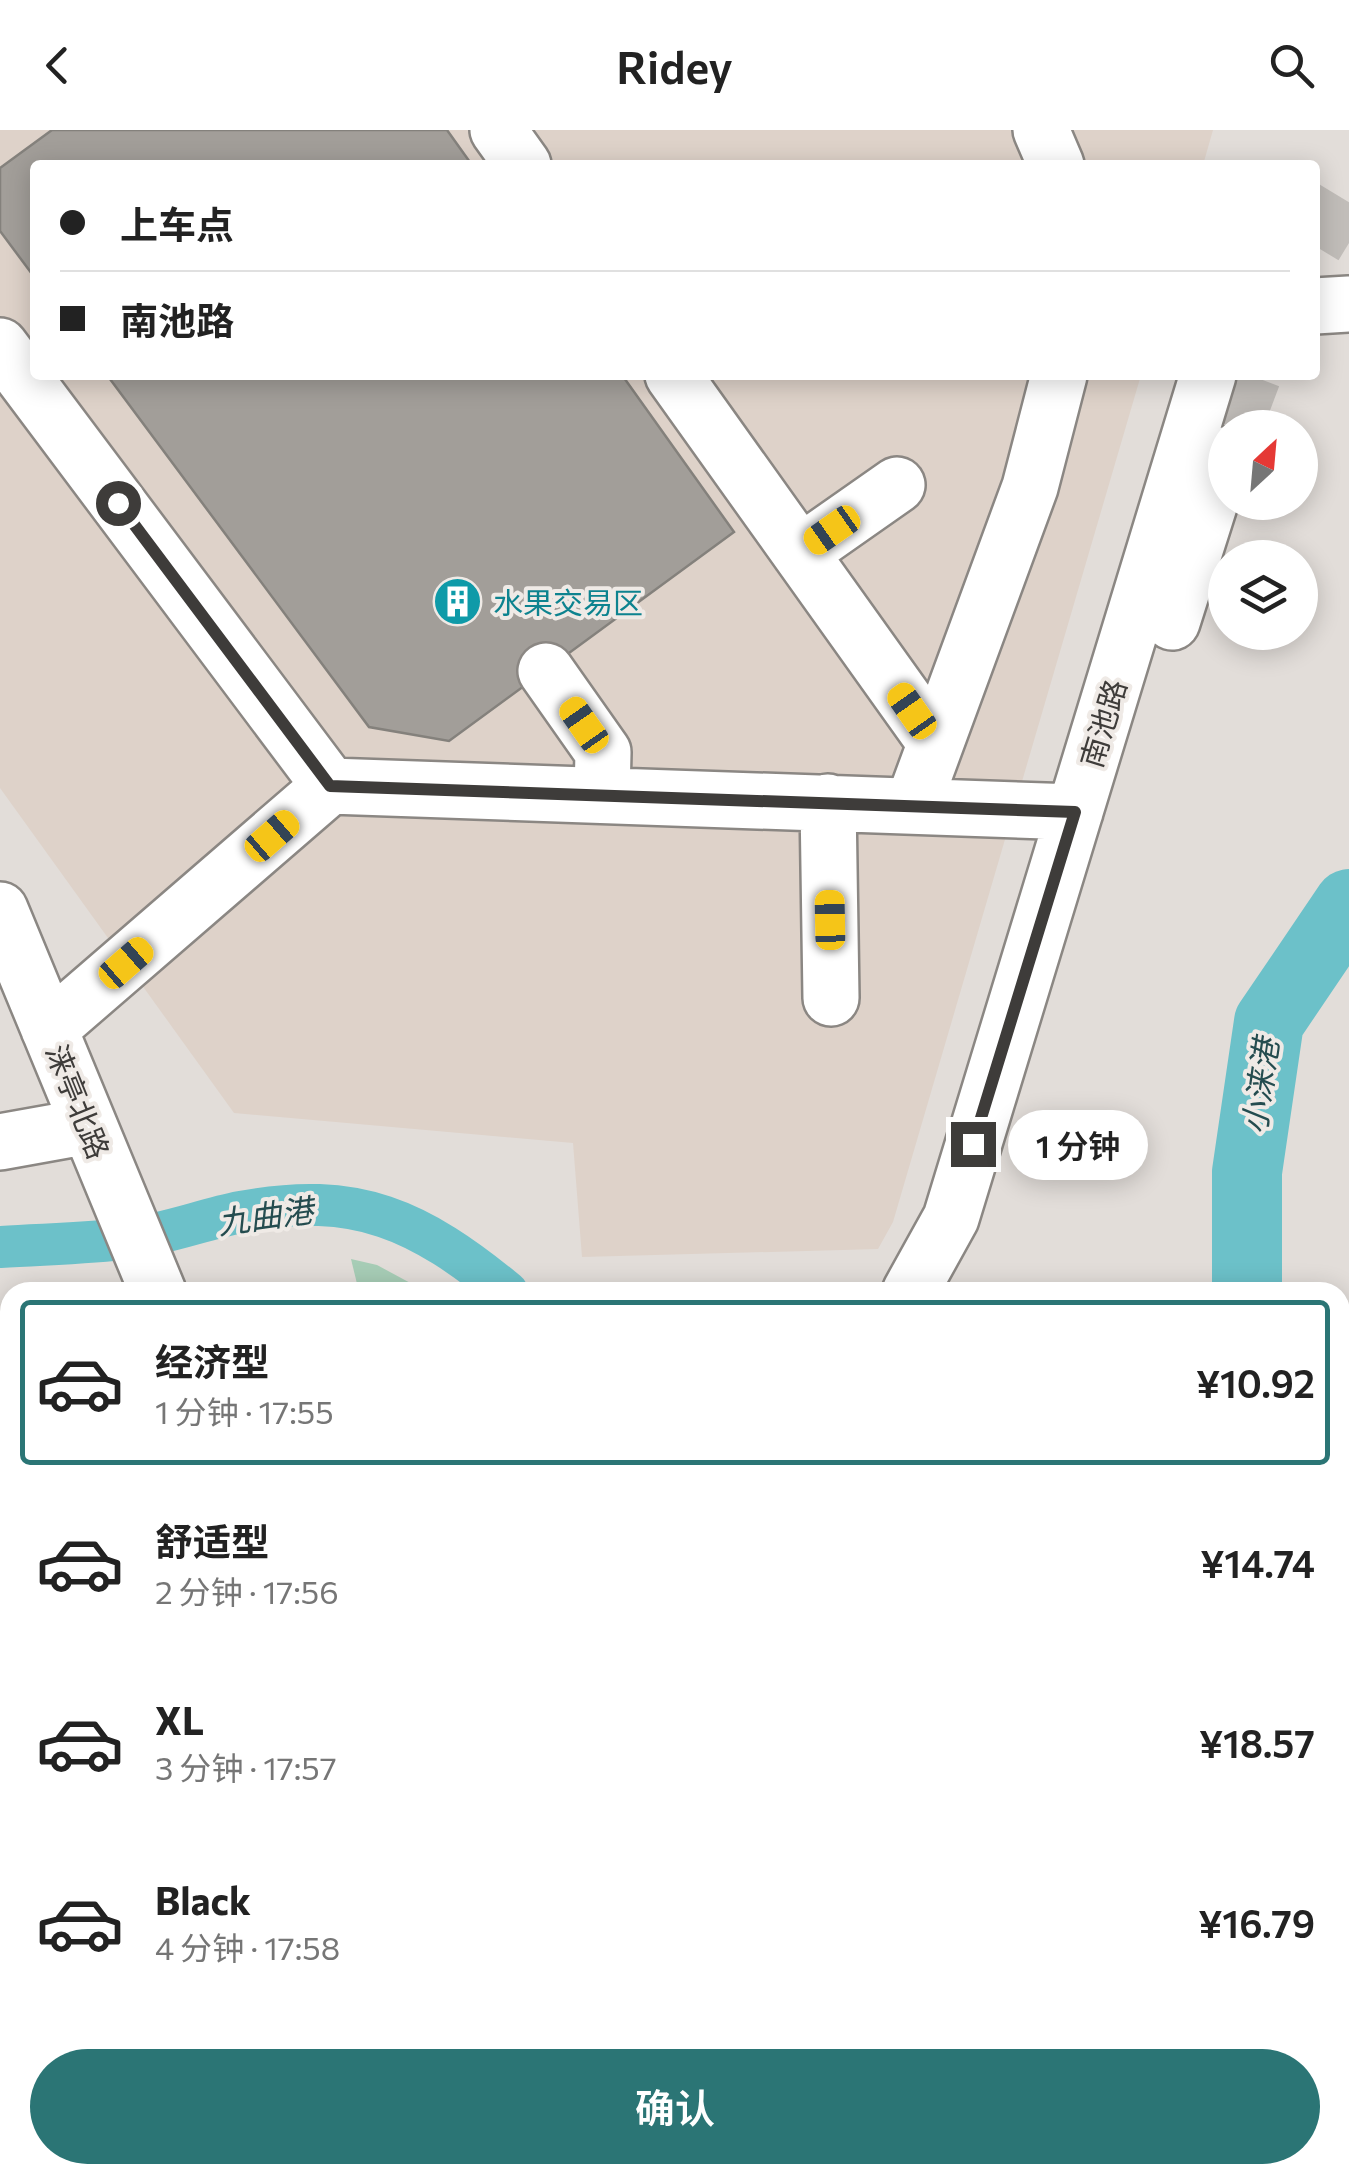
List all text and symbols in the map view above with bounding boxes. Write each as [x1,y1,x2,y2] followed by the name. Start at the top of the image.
[30,38,85,93] icon: back
[616,38,733,93] text: Ridey
[1264,38,1319,93] icon: search
[120,200,234,247] text: 上车点
[120,296,234,343] text: 南池路
[1208,410,1318,520] north arrow
[1208,410,1318,650] map controls
[96,481,141,526] route start
[799,501,865,559] car
[1208,540,1318,650] button: layers
[432,575,484,627] building icon: 水果交易区
[493,583,643,620] place label: 水果交易区
[1071,675,1133,771] street label: 南池路
[883,678,941,744] car
[555,692,613,758] car
[240,805,304,867] car
[814,890,846,950] car
[94,932,158,994] car
[1233,1032,1286,1136] water label: 小涞港
[39,1038,119,1164] street label: 涞亭北路
[1008,1109,1148,1179] callout: 1 分钟
[951,1122,996,1167] route end
[1036,1125,1120,1165] text: 1 分钟
[215,1188,319,1241] water label: 九曲港
[155,1337,269,1384] text: 经济型
[35,1338,125,1428] icon: car
[1196,1359,1315,1406] text: ¥10.92
[155,1391,334,1431] text: 1 分钟 · 17:55
[155,1517,269,1564] text: 舒适型
[35,1518,125,1608] icon: car
[1200,1539,1315,1586] text: ¥14.74
[155,1571,339,1611] text: 2 分钟 · 17:56
[155,1696,204,1743] text: XL
[35,1698,125,1788] icon: car
[1199,1719,1315,1766] text: ¥18.57
[155,1747,337,1787] text: 3 分钟 · 17:57
[155,1876,251,1923] text: Black
[35,1878,125,1968] icon: car
[1198,1899,1315,1946] text: ¥16.79
[155,1927,340,1967] text: 4 分钟 · 17:58
[30,2049,1320,2164] button: 确认

